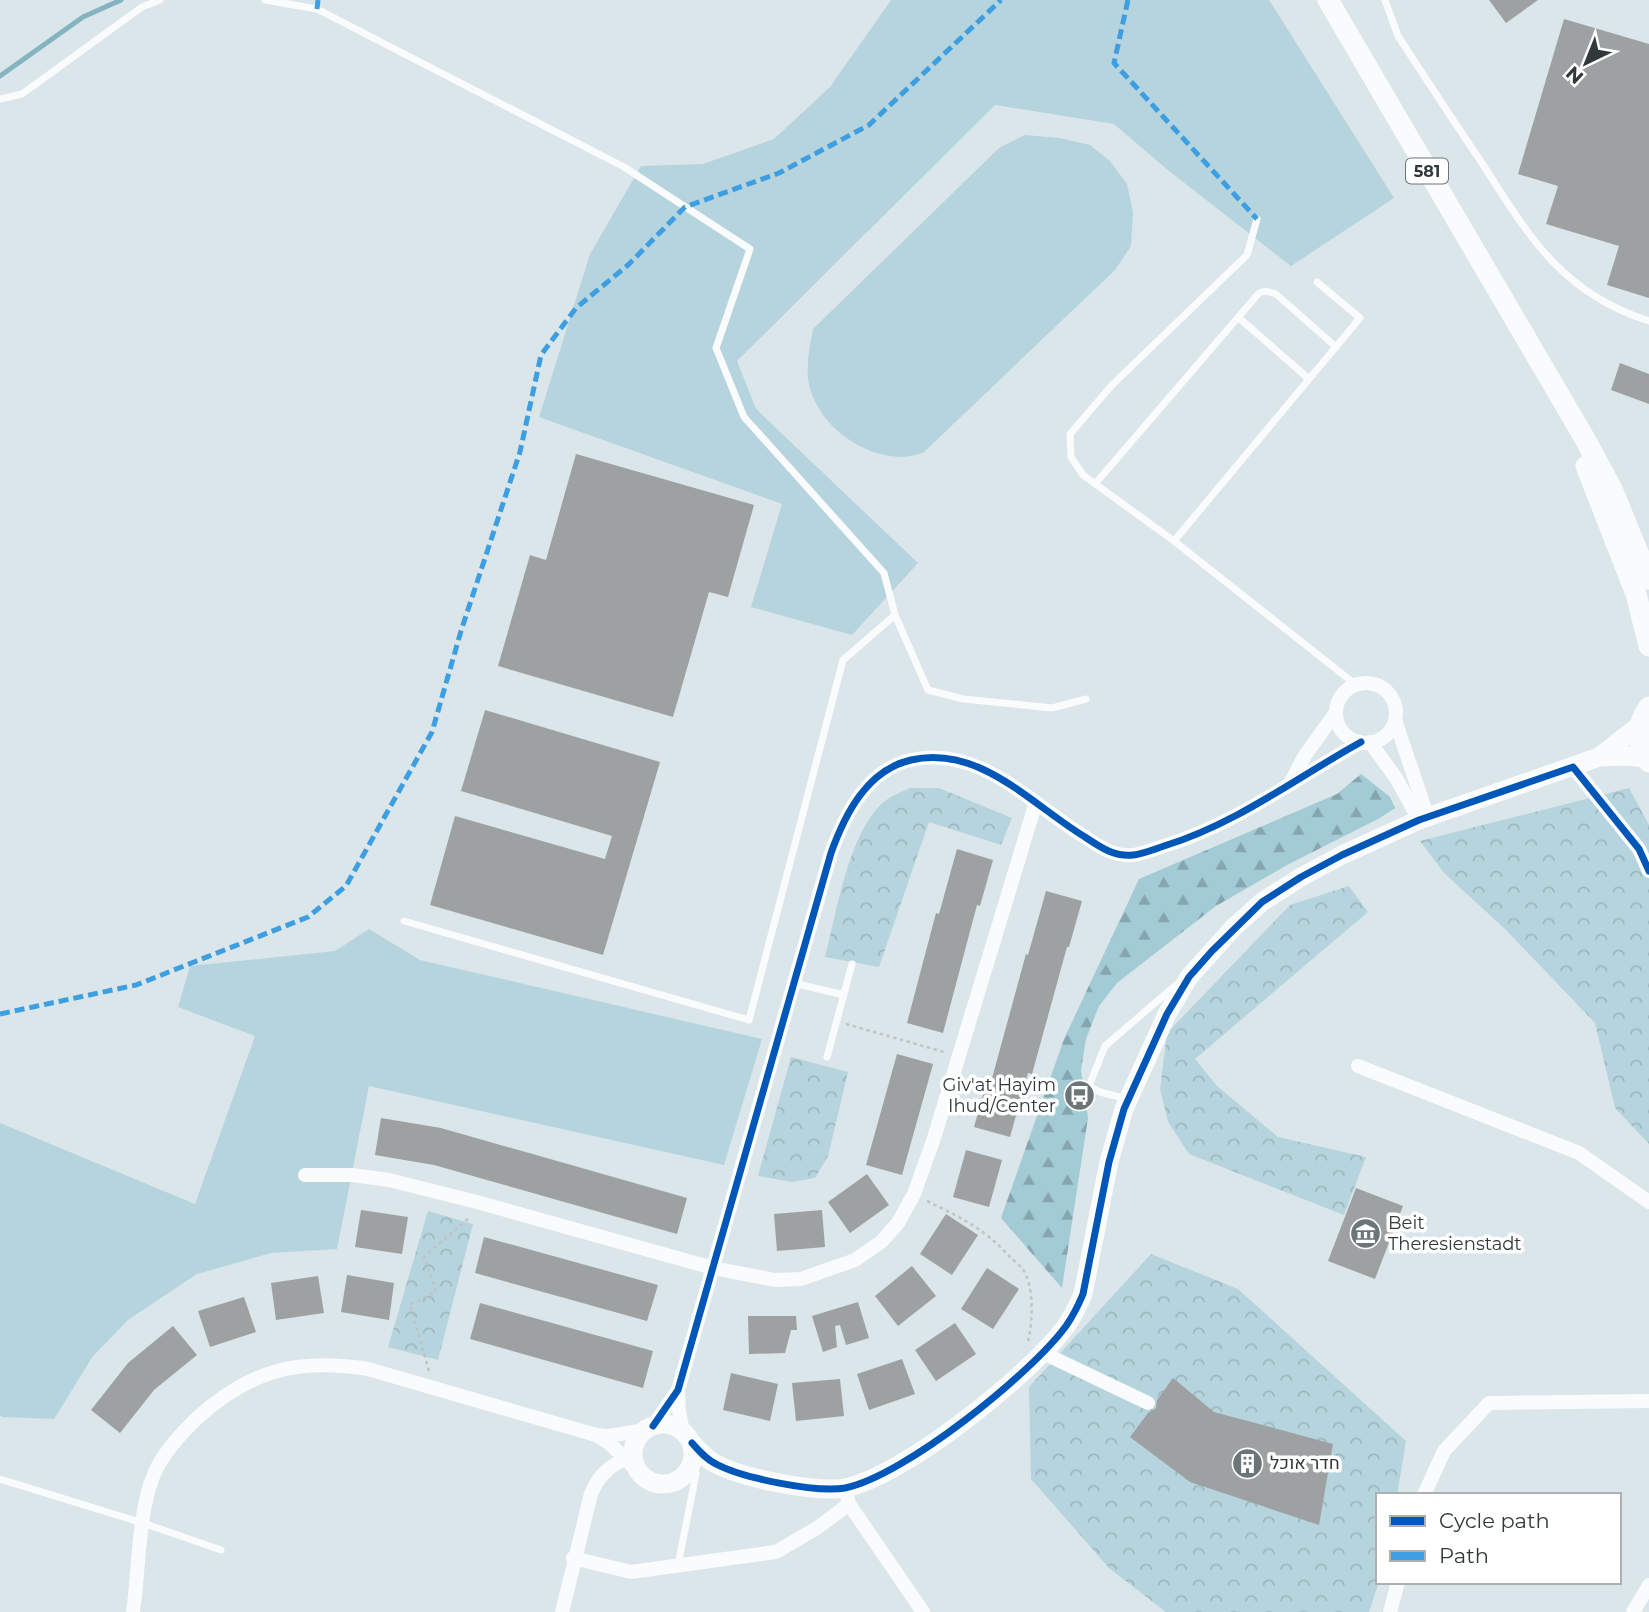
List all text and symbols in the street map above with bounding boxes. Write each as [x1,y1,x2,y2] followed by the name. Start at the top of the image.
[1551,28,1621,98] north arrow
[1561,61,1588,89] text: N
[1406,158,1448,183] road number: 581
[943,1074,1056,1117] place label: Giv'at Hayim Ihud/Center
[1062,1078,1096,1112] bus stop icon: Giv'at Hayim Ihud/Center
[1388,1212,1522,1255] place label: Beit Theresienstadt
[1348,1216,1382,1250] museum icon: Beit Theresienstadt
[1230,1446,1264,1480] building icon: חדר אוכל
[1270,1452,1340,1474] place label: חדר אוכל
[1376,1493,1621,1584] legend
[1439,1508,1550,1533] text: Cycle path
[1439,1543,1489,1568] text: Path

